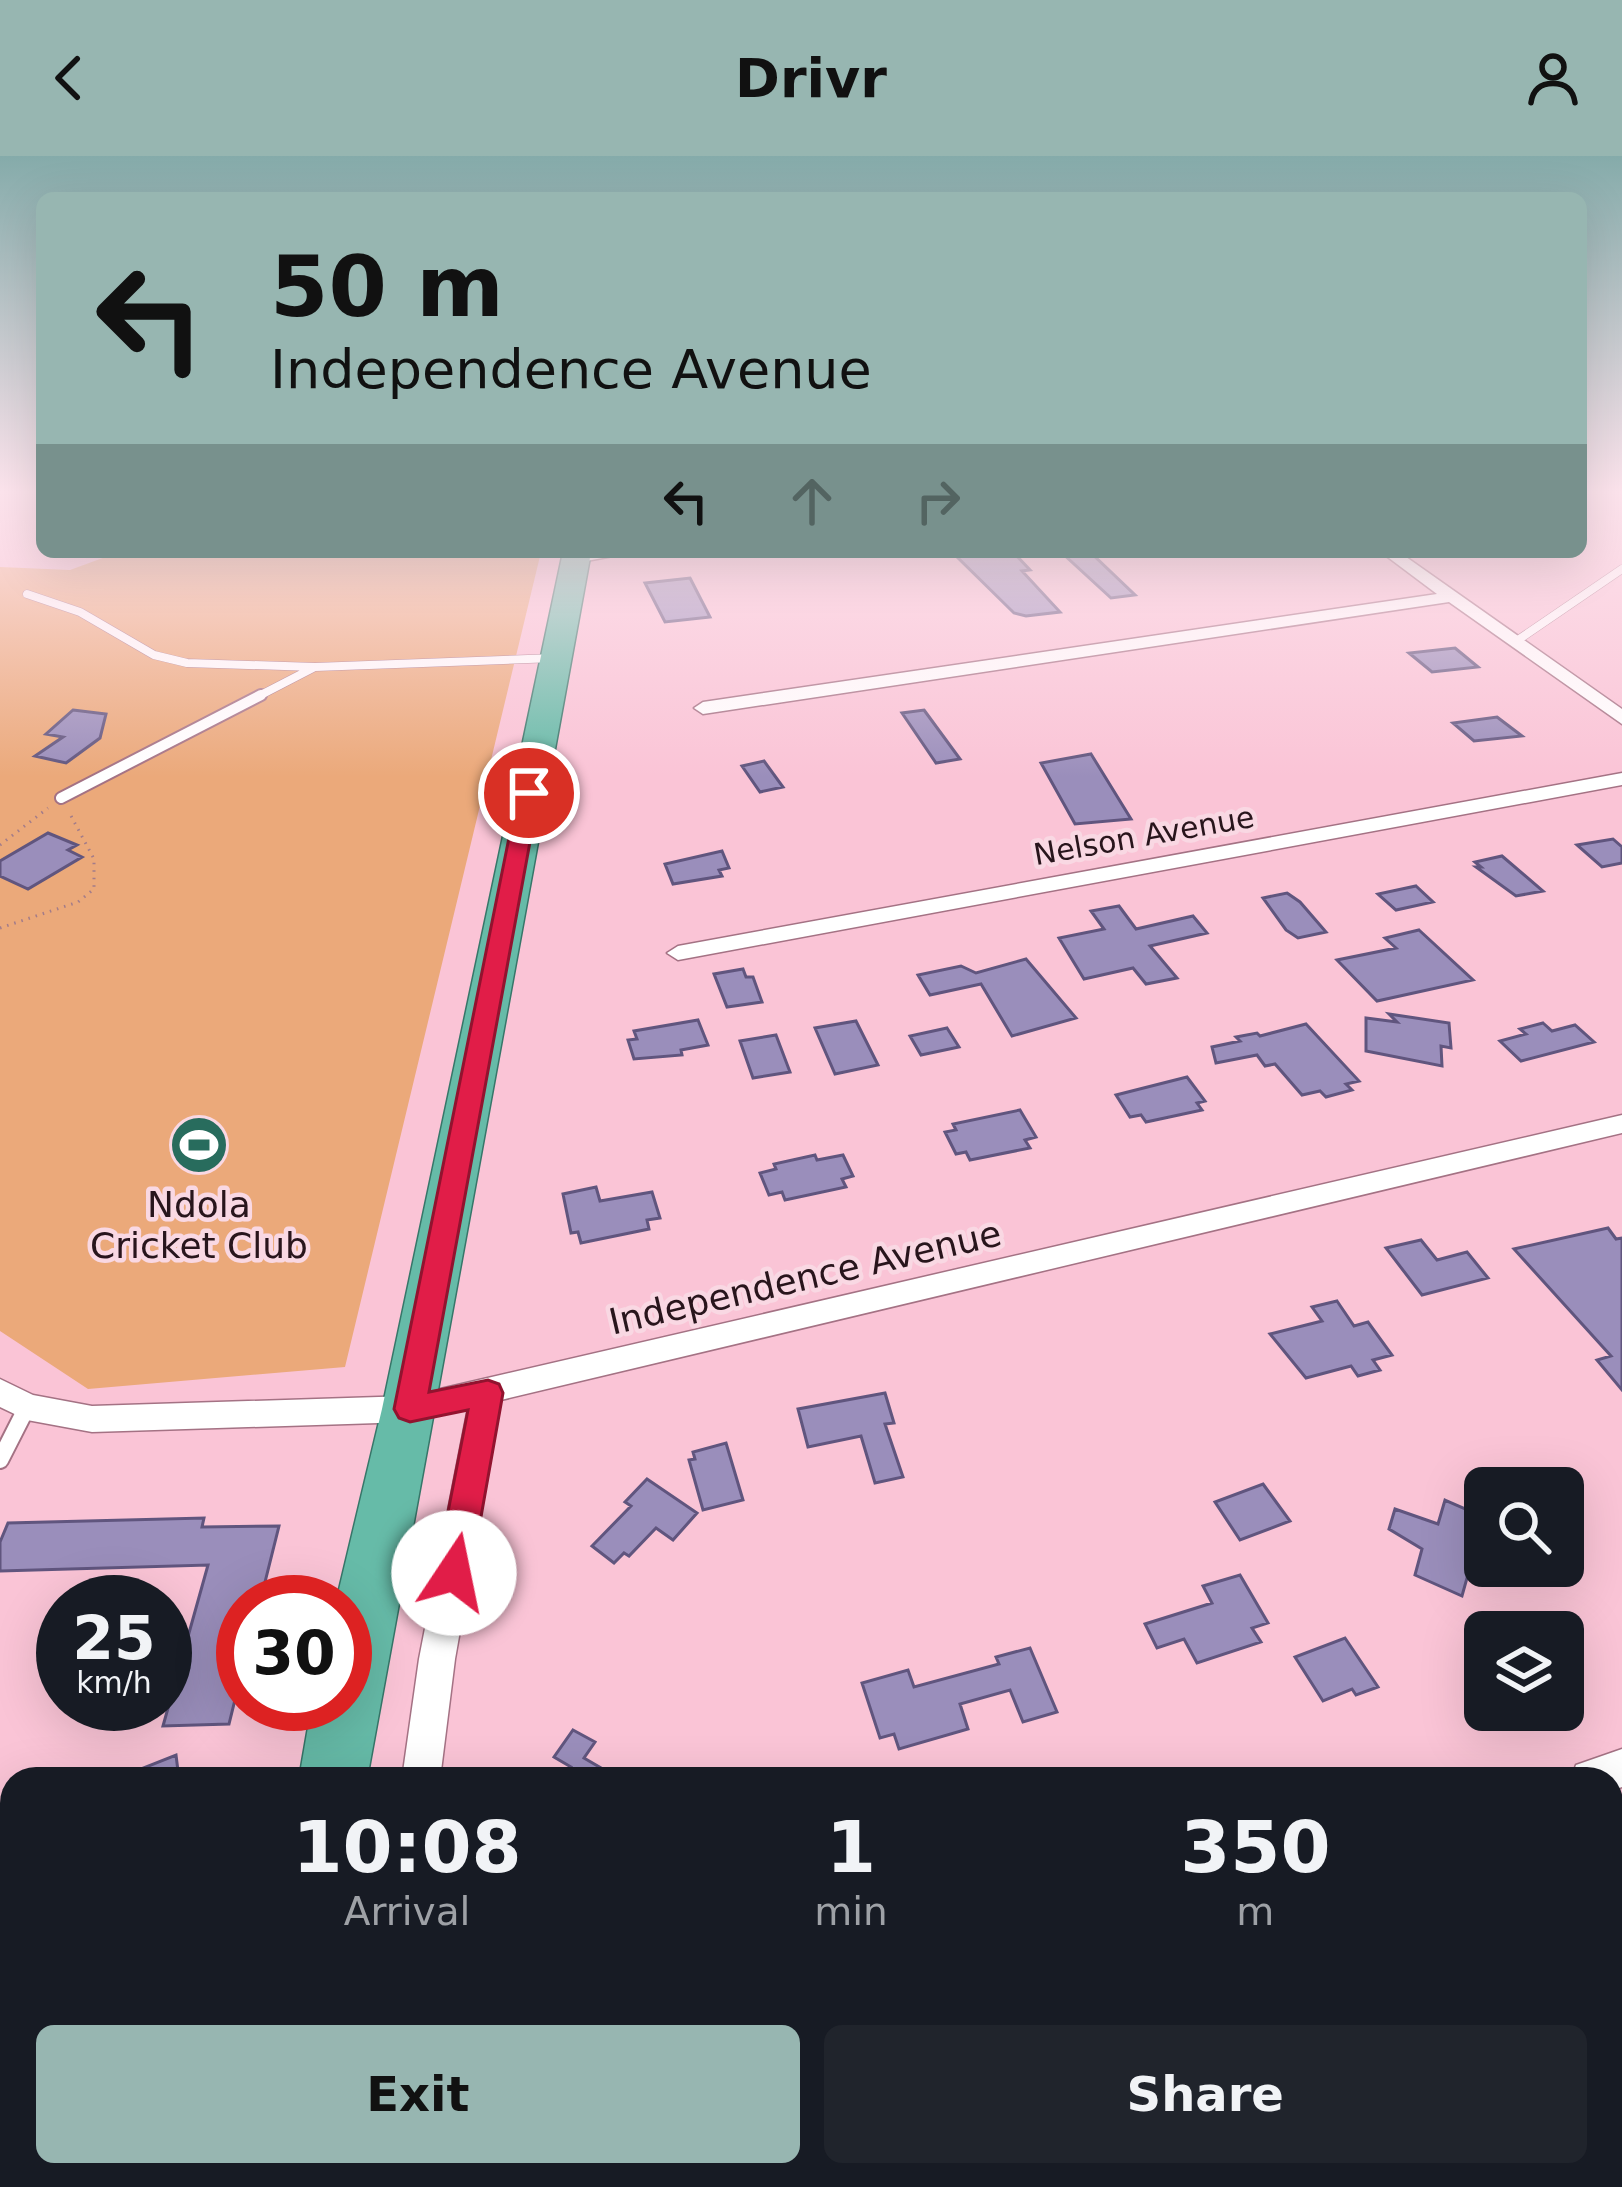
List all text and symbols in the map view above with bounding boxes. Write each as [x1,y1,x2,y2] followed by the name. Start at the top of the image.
[36,45,102,111] icon: back
[1520,45,1586,111] icon: person
[735,47,887,110] text: Drivr
[270,238,504,336] text: 50 m
[72,240,228,396] icon: left
[270,338,872,401] text: Independence Avenue
[653,468,719,534] icon: left
[779,468,845,534] icon: ahead
[905,468,971,534] icon: right
[478,742,580,844] pin
[496,760,562,826] icon: arrive
[1031,799,1257,872] street label: Nelson Avenue
[168,1114,230,1176] sports icon: Ndola Cricket Club
[90,1184,308,1266] place label: Ndola Cricket Club
[605,1212,1005,1343] street label: Independence Avenue
[1464,1467,1584,1731] map controls
[1464,1467,1584,1587] button: search
[391,1510,517,1636] position arrow
[216,1575,372,1731] speed limit sign: 30
[72,1603,156,1673] text: 25
[1464,1611,1584,1731] button: layers
[76,1665,152,1700] text: km/h
[292,1805,522,1889] text: 10:08
[826,1805,876,1889] text: 1
[1180,1805,1330,1889] text: 350
[344,1889,470,1934] text: Arrival
[814,1889,888,1934] text: min
[1236,1889,1274,1934] text: m
[36,2025,800,2163] button: Exit
[824,2025,1587,2163] button: Share

